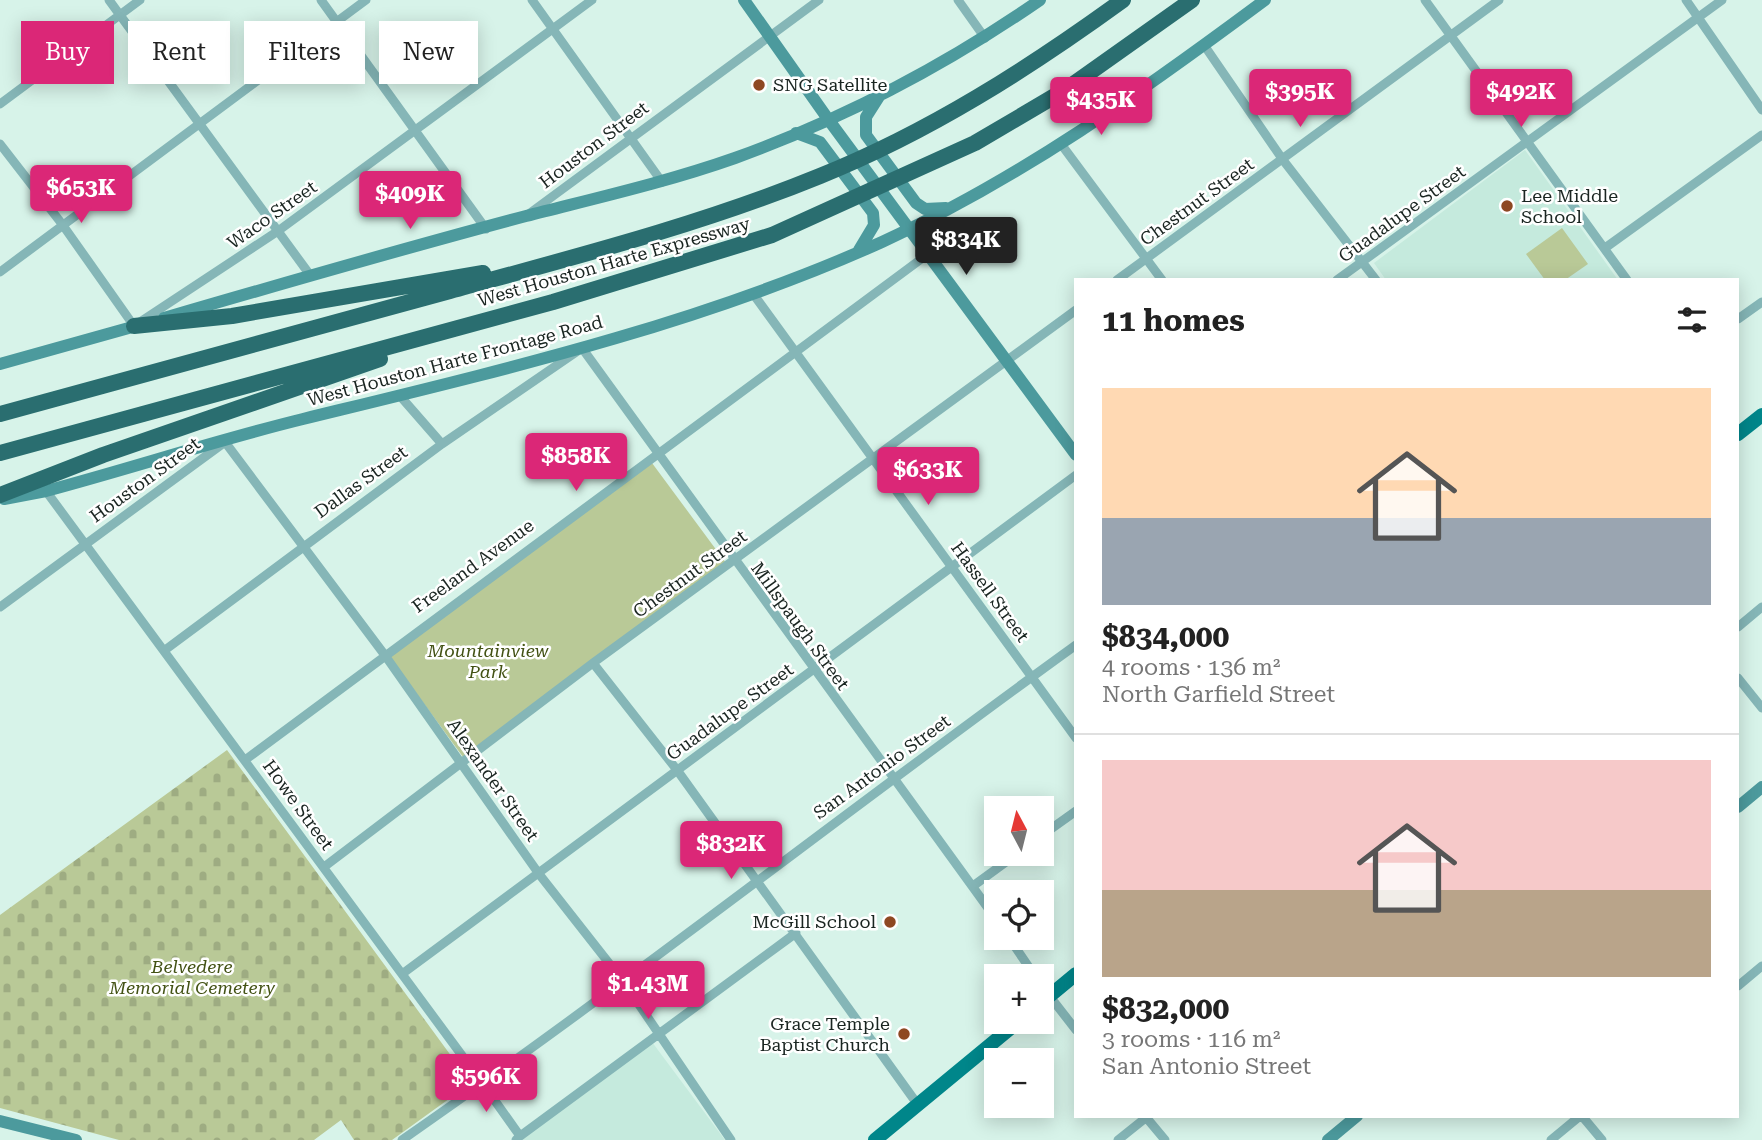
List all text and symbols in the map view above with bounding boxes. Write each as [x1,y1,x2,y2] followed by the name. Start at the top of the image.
[21,21,114,84] chip: Buy
[128,21,230,84] chip: Rent
[244,21,365,84] chip: Filters
[379,21,478,84] chip: New
[1251,69,1349,129] pin: $395K
[1472,69,1570,129] pin: $492K
[773,74,888,95] place label: SNG Satellite
[751,77,767,93] marker: SNG Satellite
[1052,78,1150,137] pin: $435K
[1265,78,1335,105] text: $395K
[1486,78,1556,105] text: $492K
[1066,86,1136,113] text: $435K
[535,97,653,192] street label: Houston Street
[1136,153,1258,250] street label: Chestnut Street
[1334,161,1469,267] street label: Guadalupe Street
[32,166,130,225] pin: $653K
[361,172,459,231] pin: $409K
[46,174,116,201] text: $653K
[223,176,321,253] street label: Waco Street
[375,180,445,207] text: $409K
[1521,185,1618,227] place label: Lee Middle School
[1499,198,1515,214] marker: Lee Middle School
[475,212,753,310] street label: West Houston Harte Expressway
[917,218,1015,277] pin: $834K
[931,226,1001,253] text: $834K
[1673,301,1711,339] icon: filters
[1102,303,1245,338] text: 11 homes
[305,311,605,410] street label: West Houston Harte Frontage Road
[86,432,204,527] street label: Houston Street
[1344,433,1470,559] icon: home
[527,434,625,493] pin: $858K
[310,441,411,522] street label: Dallas Street
[541,442,611,469] text: $858K
[879,448,977,507] pin: $633K
[893,456,963,483] text: $633K
[408,514,538,617] street label: Freeland Avenue
[629,525,751,622] street label: Chestnut Street
[947,538,1034,646] street label: Hassell Street
[747,558,854,694] street label: Millspaugh Street
[1102,619,1229,654] text: $834,000
[426,640,549,682] park label: Mountainview Park
[1102,654,1280,681] text: 4 rooms · 136 m²
[662,659,797,765] street label: Guadalupe Street
[1102,681,1335,708] text: North Garfield Street
[809,710,954,823] street label: San Antonio Street
[443,714,544,845] street label: Alexander Street
[259,756,338,854] street label: Howe Street
[984,796,1054,866] north arrow
[984,796,1054,1118] map controls
[1344,805,1470,931] icon: home
[682,822,780,881] pin: $832K
[696,830,766,857] text: $832K
[984,880,1054,950] button: locate
[752,911,876,932] place label: McGill School
[882,914,898,930] marker: McGill School
[108,956,276,998] park label: Belvedere Memorial Cemetery
[591,962,705,1021] pin: $1.43M
[984,964,1054,1034] button: +
[608,970,688,997] text: $1.43M
[1102,991,1229,1026] text: $832,000
[760,1013,890,1055] place label: Grace Temple Baptist Church
[896,1026,912,1042] marker: Grace Temple Baptist Church
[1102,1026,1280,1053] text: 3 rooms · 116 m²
[984,1048,1054,1118] button: −
[1102,1053,1311,1080] text: San Antonio Street
[437,1054,535,1114] pin: $596K
[451,1063,521,1090] text: $596K

